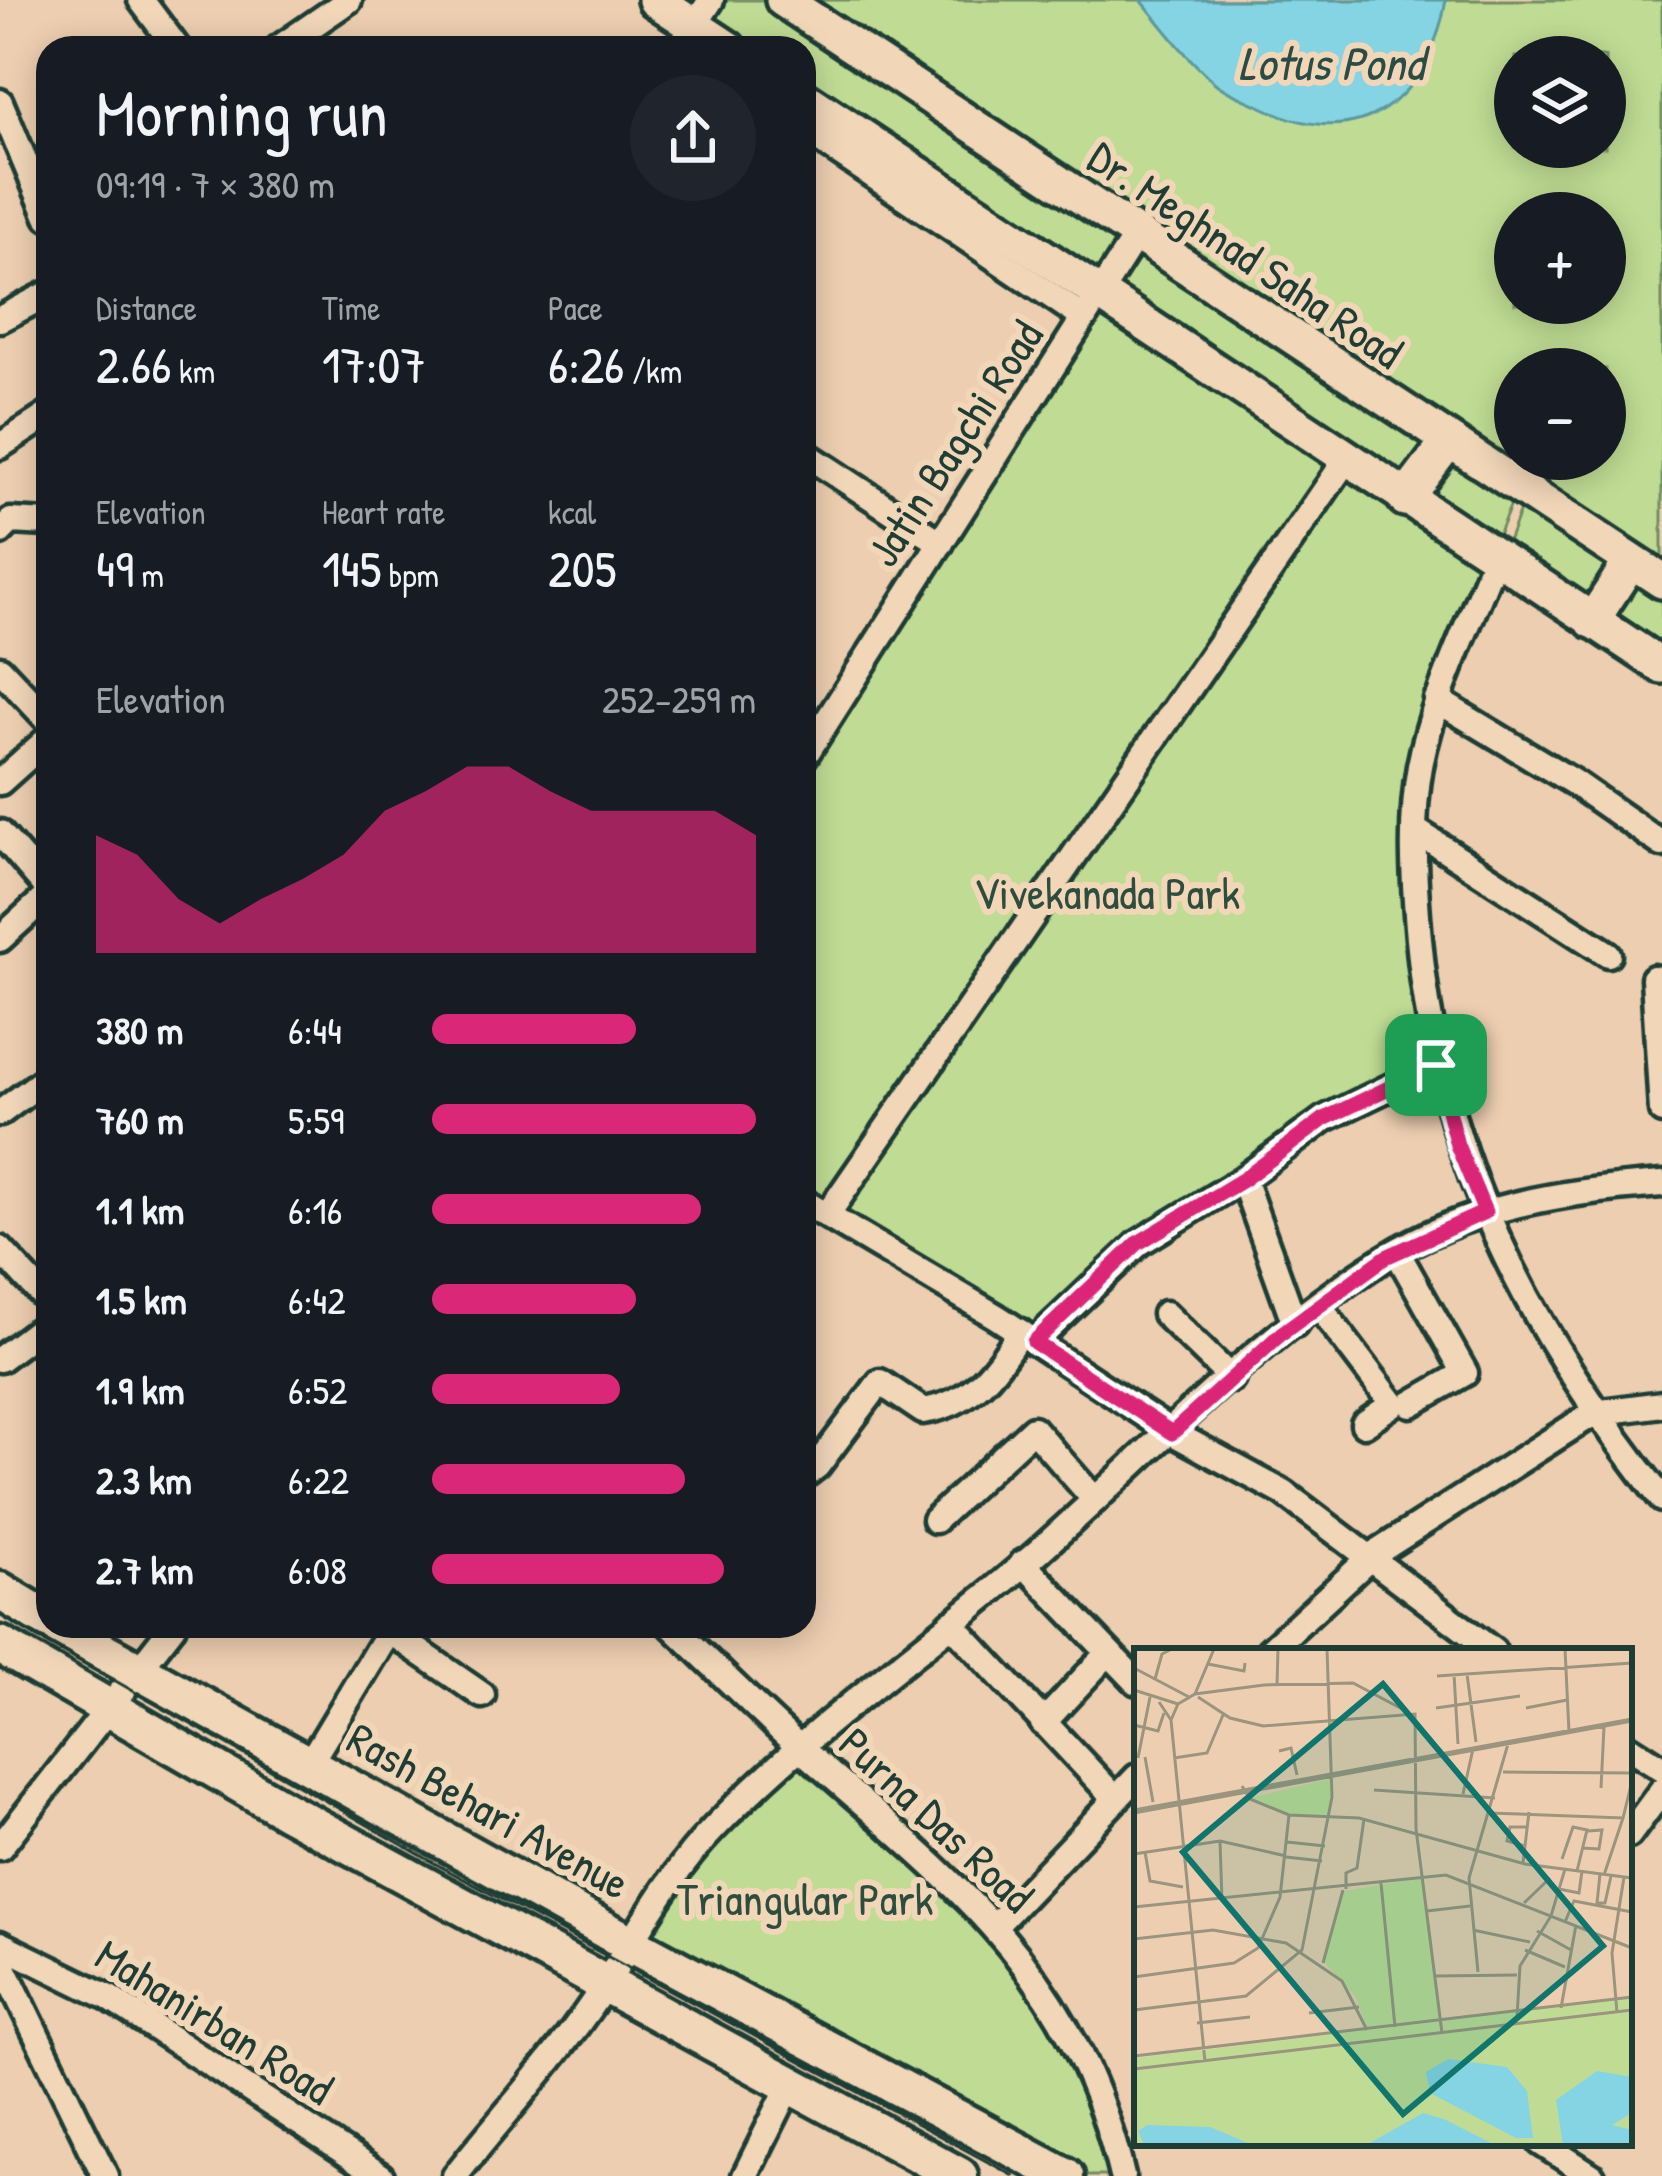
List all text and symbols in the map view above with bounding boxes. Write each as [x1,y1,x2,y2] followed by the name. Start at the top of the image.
[1238,30,1431,95] water label: Lotus Pond
[1494,36,1626,480] map controls
[1494,36,1626,168] button: layers
[96,67,388,157] text: Morning run
[630,75,756,201] button: share
[1077,126,1415,382] street label: Dr. Meghnad Saha Road
[96,157,335,210] text: 09:19 · 7 × 380 m
[1494,192,1626,324] button: +
[96,286,197,330] text: Distance
[322,286,380,330] text: Time
[548,286,603,330] text: Pace
[852,308,1056,578] street label: Jatin Bagchi Road
[96,330,171,399] text: 2.66
[322,330,426,399] text: 17:07
[548,330,624,399] text: 6:26
[1494,348,1626,480] button: −
[171,349,215,393] text: km
[624,349,682,393] text: /km
[96,490,206,534] text: Elevation
[322,490,445,534] text: Heart rate
[548,490,596,534] text: kcal
[96,534,134,603] text: 49
[322,534,381,603] text: 145
[548,534,616,603] text: 205
[134,553,164,597] text: m
[381,553,439,597] text: bpm
[96,672,226,725] text: Elevation
[602,672,756,725] text: 252–259 m
[974,862,1240,923] park label: Vivekanada Park
[96,1003,183,1056] text: 380 m
[288,1003,342,1056] text: 6:44
[1385,1014,1487,1116] pin
[1403,1032,1469,1098] icon: arrive
[96,1093,184,1146] text: 760 m
[288,1093,344,1146] text: 5:59
[96,1183,184,1236] text: 1.1 km
[288,1183,342,1236] text: 6:16
[96,1273,187,1326] text: 1.5 km
[288,1273,346,1326] text: 6:42
[96,1363,185,1416] text: 1.9 km
[288,1363,347,1416] text: 6:52
[96,1453,192,1506] text: 2.3 km
[288,1453,349,1506] text: 6:22
[96,1543,194,1596] text: 2.7 km
[288,1543,347,1596] text: 6:08
[1134,1648,1632,2146] inset map
[337,1707,641,1913] street label: Rash Behari Avenue
[826,1713,1048,1925] street label: Purna Das Road
[676,1868,934,1929] park label: Triangular Park
[85,1924,345,2118] street label: Mahanirban Road

